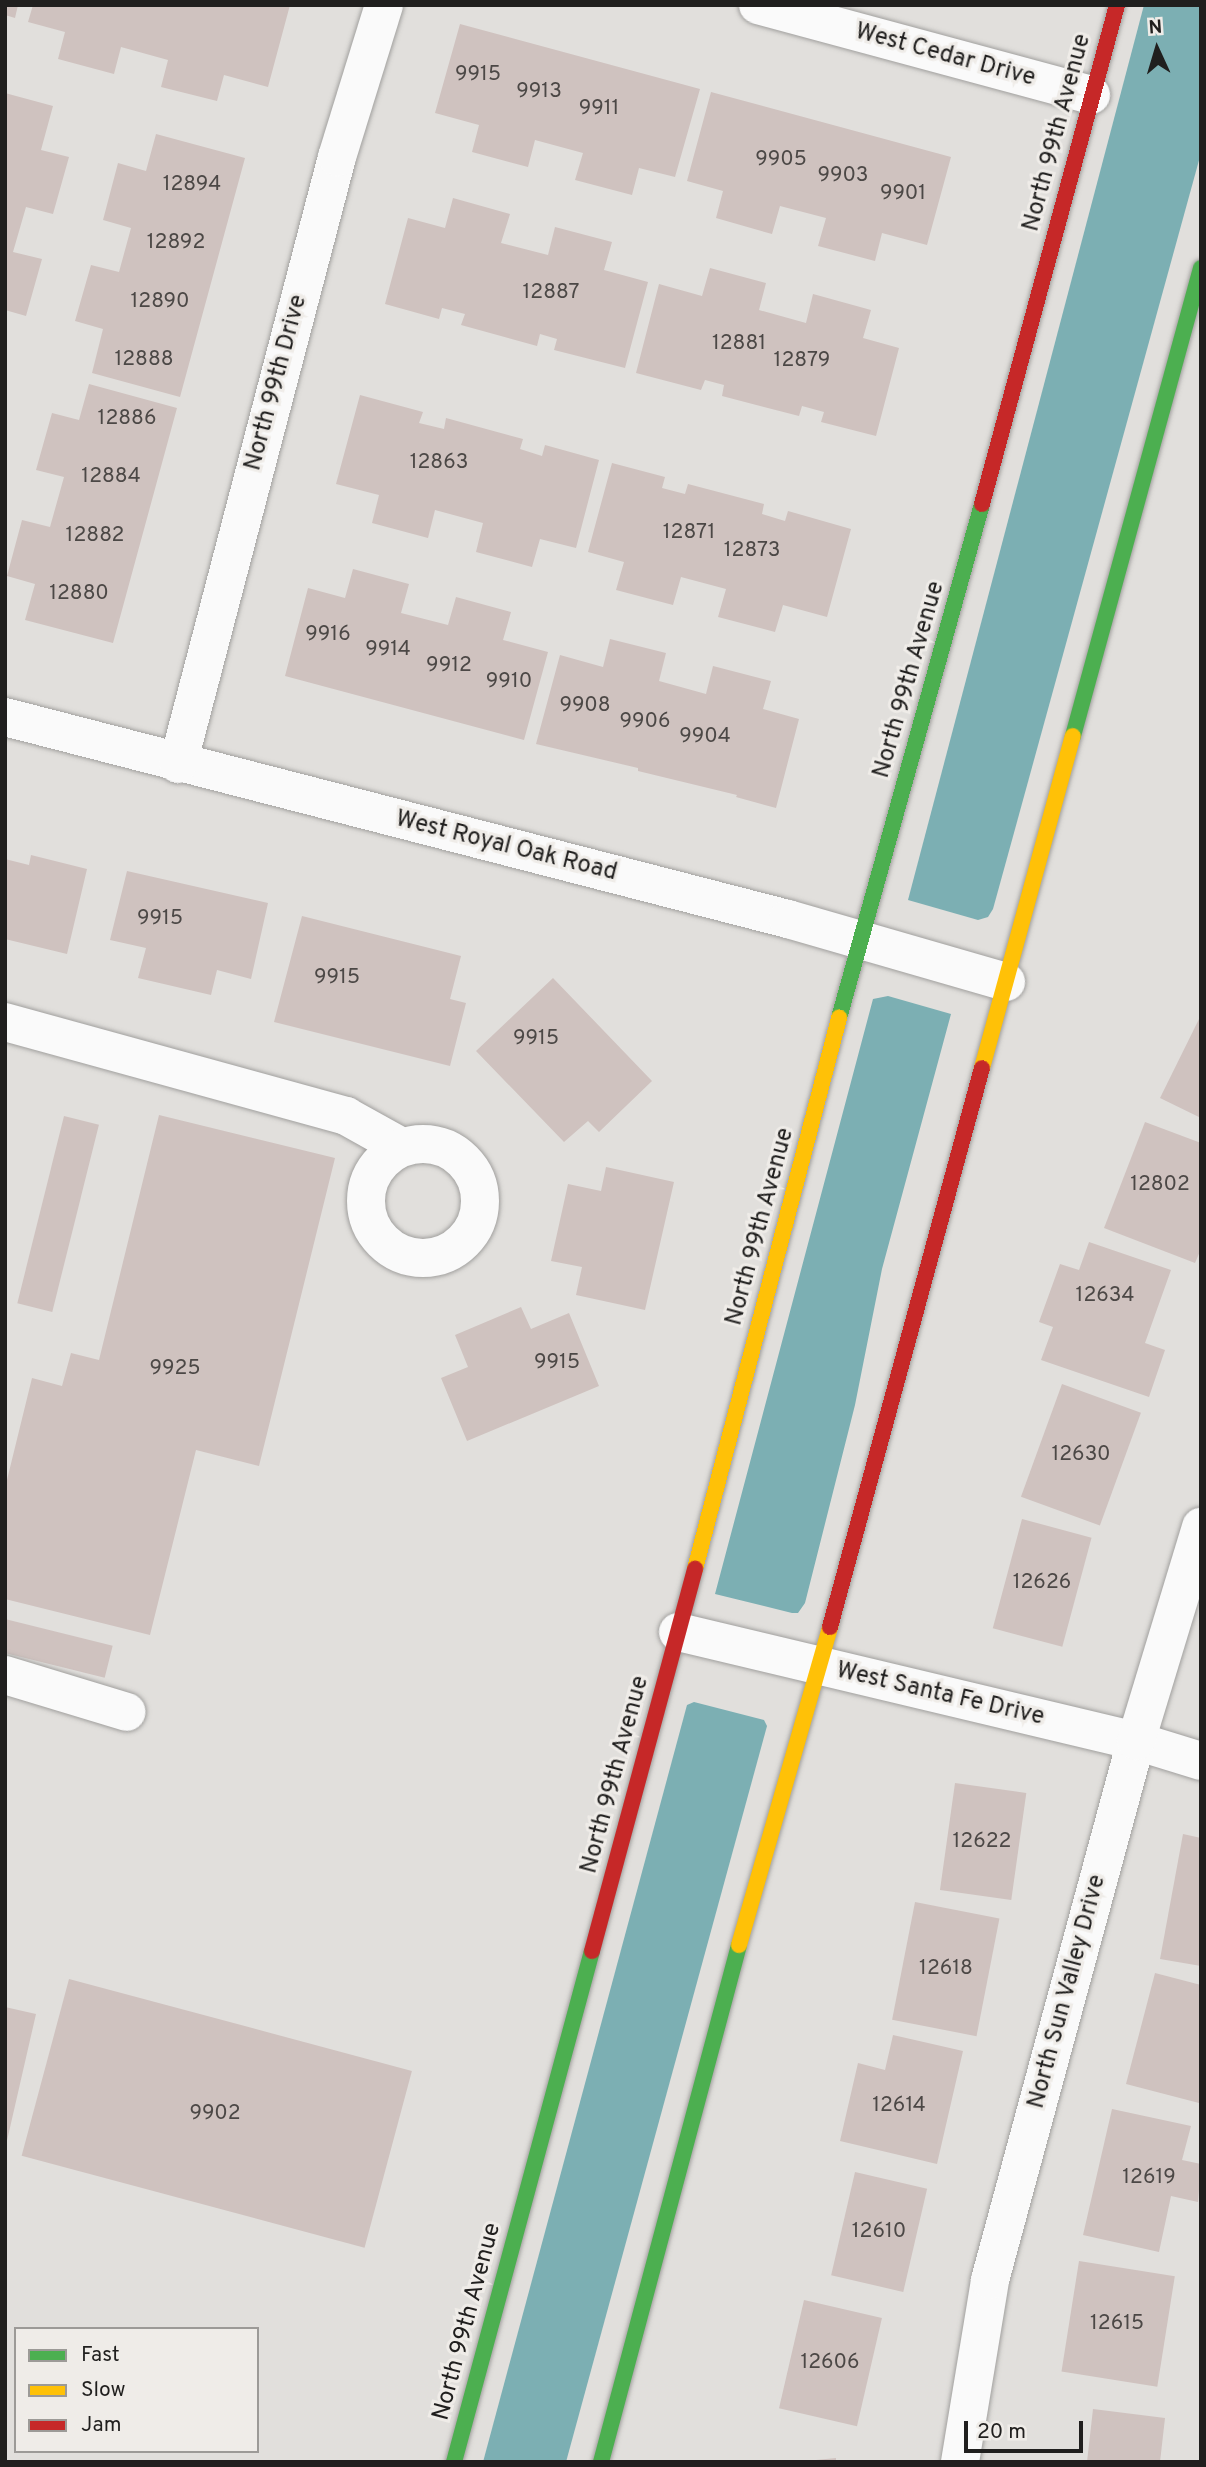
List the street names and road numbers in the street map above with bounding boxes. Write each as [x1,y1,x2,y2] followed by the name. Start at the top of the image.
[852,18,1038,94] street label: West Cedar Drive
[1018,31,1098,235] street label: North 99th Avenue
[240,292,314,474] street label: North 99th Drive
[868,578,952,782] street label: North 99th Avenue
[392,806,620,888] street label: West Royal Oak Road
[721,1125,801,1329] street label: North 99th Avenue
[833,1657,1047,1733] street label: West Santa Fe Drive
[576,1673,656,1877] street label: North 99th Avenue
[1023,1872,1113,2112] street label: North Sun Valley Drive
[428,2220,508,2424] street label: North 99th Avenue

